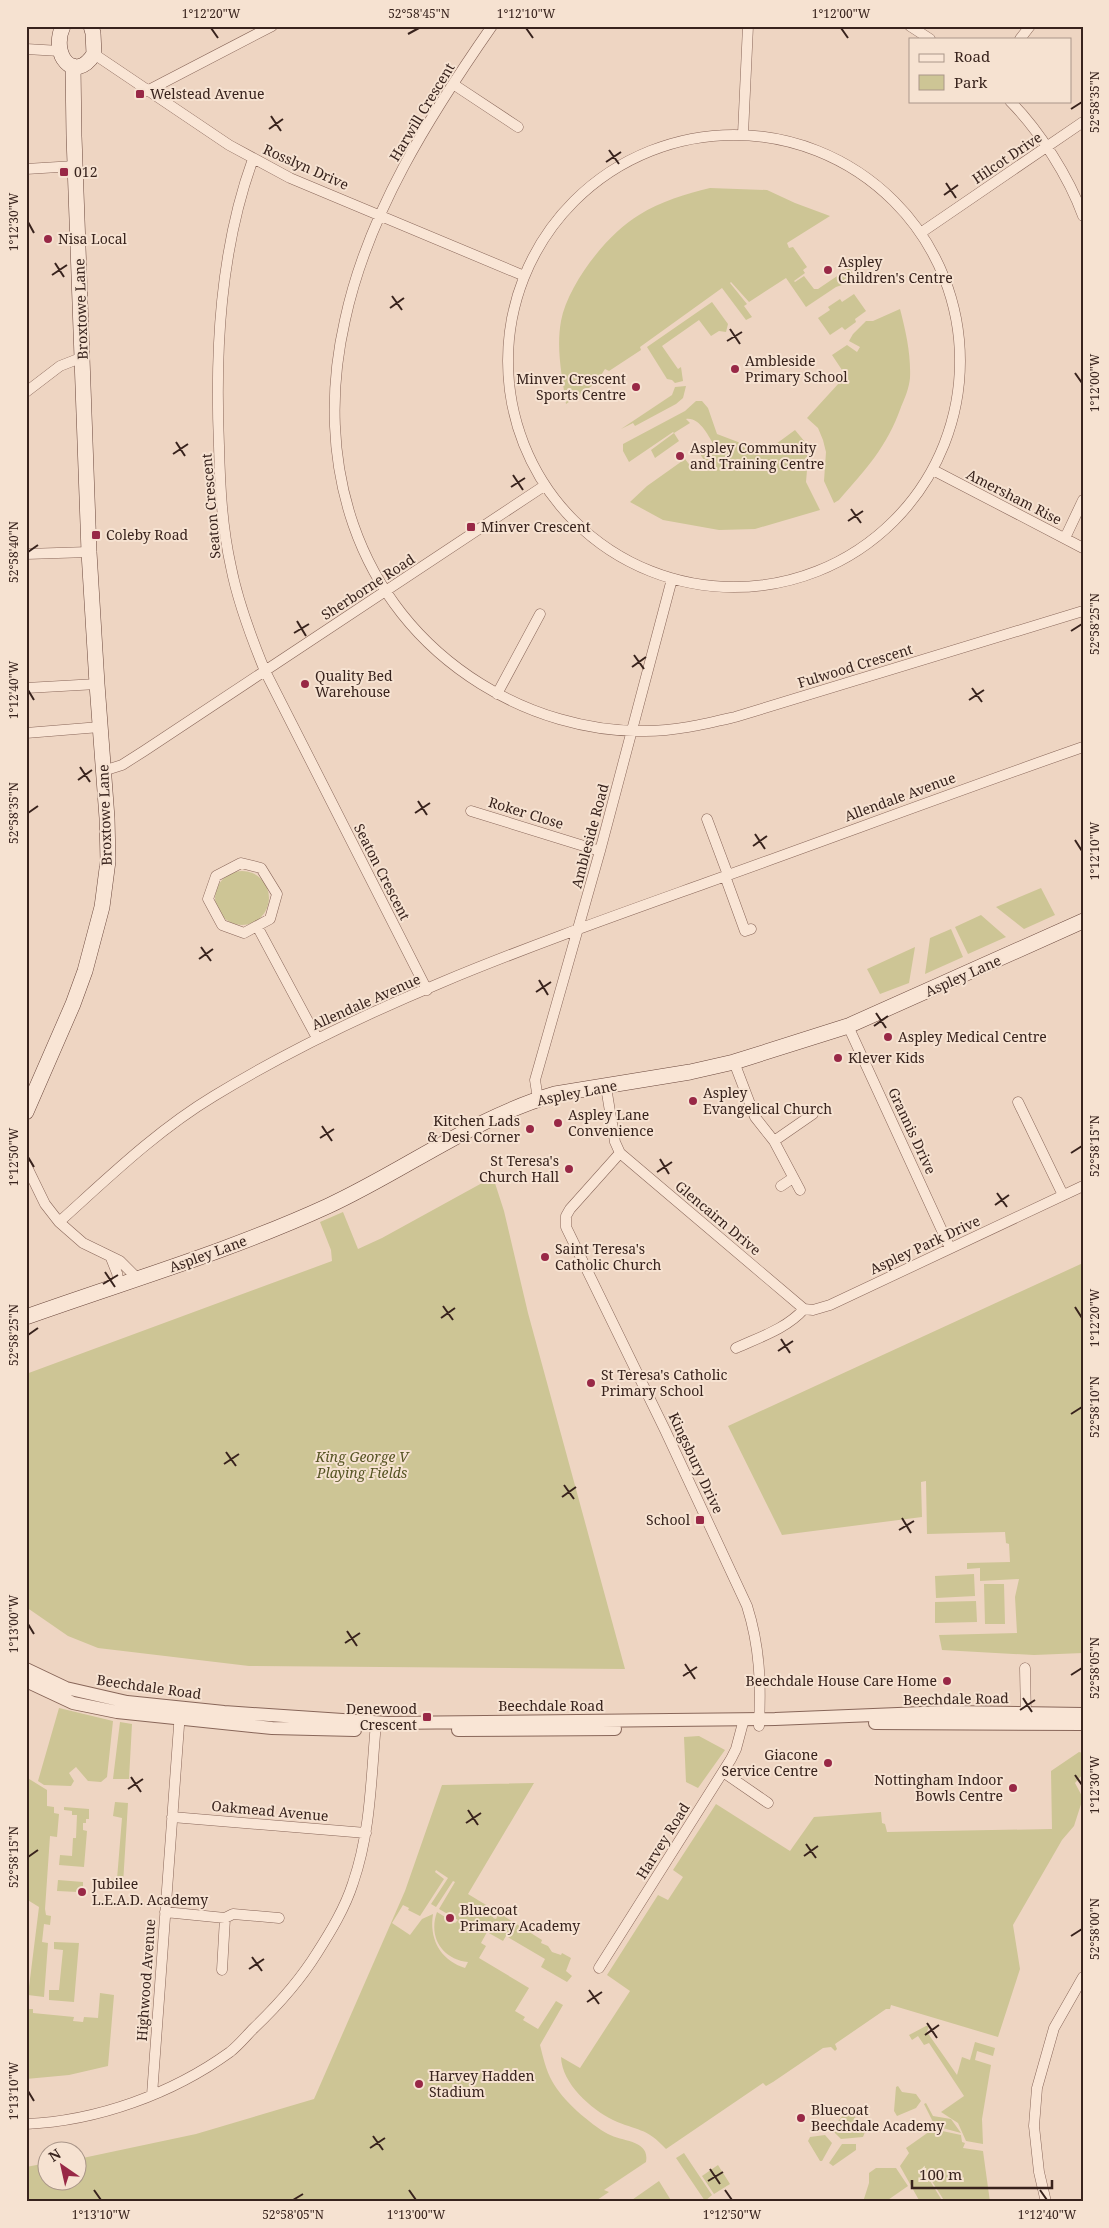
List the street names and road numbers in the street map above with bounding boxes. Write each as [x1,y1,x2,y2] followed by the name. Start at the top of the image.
[385,59,459,165] street label: Harwill Crescent
[968,127,1045,188] street label: Hilcot Drive
[260,139,352,194] street label: Rosslyn Drive
[69,258,92,360] street label: Broxtowe Lane
[196,452,225,560] street label: Seaton Crescent
[963,464,1065,529] street label: Amersham Rise
[317,549,418,624] street label: Sherborne Road
[795,639,915,692] street label: Fulwood Crescent
[93,764,116,866] street label: Broxtowe Lane
[842,768,958,825] street label: Allendale Avenue
[566,781,613,890] street label: Ambleside Road
[486,792,566,833] street label: Roker Close
[350,820,415,923] street label: Seaton Crescent
[922,950,1004,1001] street label: Aspley Lane
[308,969,423,1034] street label: Allendale Avenue
[535,1075,619,1110] street label: Aspley Lane
[884,1084,941,1177] street label: Grannis Drive
[672,1176,765,1259] street label: Glencairn Drive
[866,1211,983,1278] street label: Aspley Park Drive
[166,1231,249,1276] street label: Aspley Lane
[665,1409,728,1516] street label: Kingsbury Drive
[95,1670,203,1703] street label: Beechdale Road
[903,1688,1009,1709] street label: Beechdale Road
[498,1696,604,1715] street label: Beechdale Road
[211,1796,329,1825] street label: Oakmead Avenue
[632,1799,694,1882] street label: Harvey Road
[132,1918,159,2042] street label: Highwood Avenue

